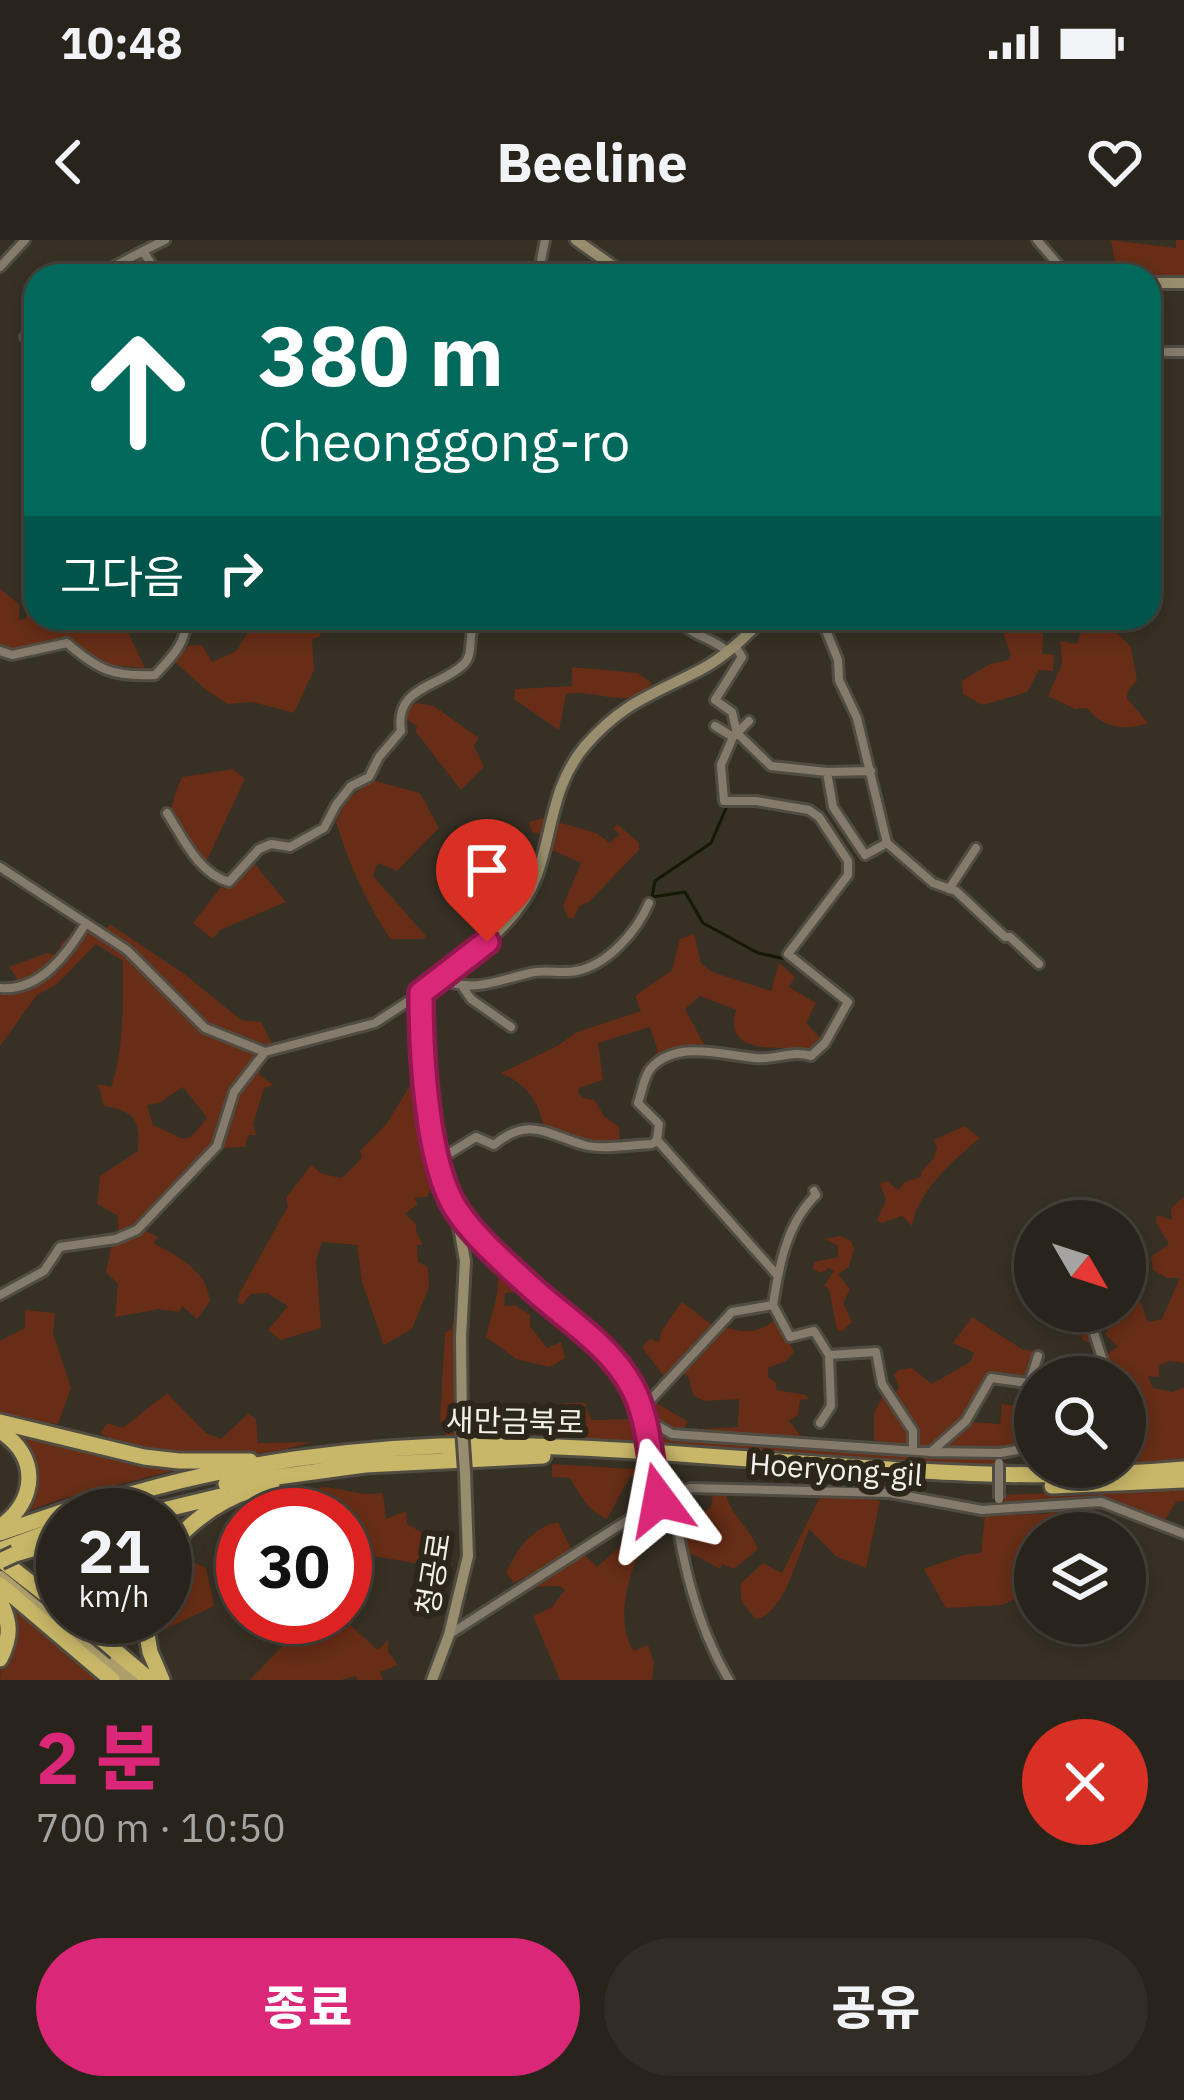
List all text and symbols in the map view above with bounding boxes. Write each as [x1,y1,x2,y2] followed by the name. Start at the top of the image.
[60,13,183,71] text: 10:48
[496,127,688,197] text: Beeline
[36,129,102,195] icon: back
[1082,129,1148,195] icon: heart
[258,300,504,409] text: 380 m
[60,312,216,468] icon: ahead
[258,406,630,476] text: Cheonggong-ro
[208,540,274,606] icon: right
[60,547,184,605] text: 그다음
[436,819,538,942] pin
[454,837,520,903] icon: arrive
[1014,1200,1146,1332] north arrow
[1014,1200,1146,1644] map controls
[1014,1356,1146,1488] button: search
[446,1400,584,1441] street label: 새만금북로
[596,1437,722,1563] position arrow
[748,1443,924,1494] street label: Hoeryong-gil
[216,1488,372,1644] speed limit sign: 30
[78,1511,150,1590] text: 21
[1014,1512,1146,1644] button: layers
[407,1530,458,1618] street label: 청공로
[79,1576,149,1615] text: km/h
[36,1710,162,1804] text: 2 분
[1022,1719,1148,1845] button: close
[36,1802,286,1853] text: 700 m · 10:50
[36,1938,580,2076] button: 종료
[604,1938,1148,2076] button: 공유

